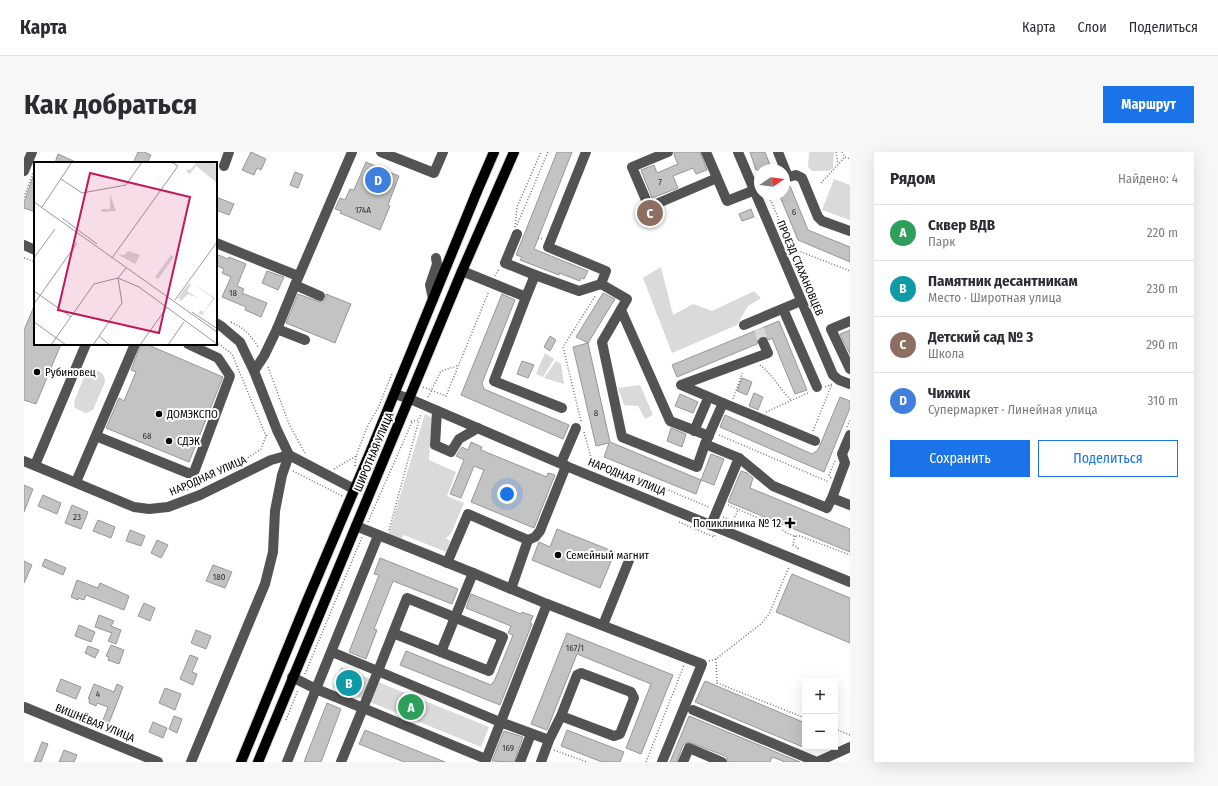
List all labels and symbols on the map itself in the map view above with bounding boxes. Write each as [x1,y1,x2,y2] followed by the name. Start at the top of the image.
[34,162,217,345] inset map
[754,164,790,200] north arrow
[365,165,391,195] pin: D
[658,177,662,187] house number: 7
[637,198,663,228] pin: C
[355,205,371,215] house number: 174А
[792,207,797,217] house number: 6
[774,218,826,318] street label: ПРОЕЗД СТАХАНОВЦЕВ
[229,288,238,298] house number: 18
[45,366,96,379] place label: Рубиновец
[32,367,42,377] marker: Рубиновец
[166,408,218,421] place label: ДОМЭКСПО
[594,408,599,418] house number: 8
[154,409,164,419] marker: ДОМЭКСПО
[351,410,397,494] street label: ШИРОТНАЯ УЛИЦА
[143,431,152,441] house number: 68
[177,435,200,448] place label: СДЭК
[164,436,174,446] marker: СДЭК
[168,453,249,499] street label: НАРОДНАЯ УЛИЦА
[586,455,668,499] street label: НАРОДНАЯ УЛИЦА
[497,484,517,504] your location
[73,512,81,522] house number: 23
[693,517,781,530] place label: Поликлиника № 12
[784,517,796,529] marker: Поликлиника № 12
[566,549,650,562] place label: Семейный магнит
[553,550,563,560] marker: Семейный магнит
[213,572,226,582] house number: 180
[566,643,584,653] house number: 167/1
[336,668,362,698] pin: B
[96,689,101,699] house number: 4
[398,692,424,722] pin: A
[53,701,137,745] street label: ВИШНЁВАЯ УЛИЦА
[502,743,514,753] house number: 169

